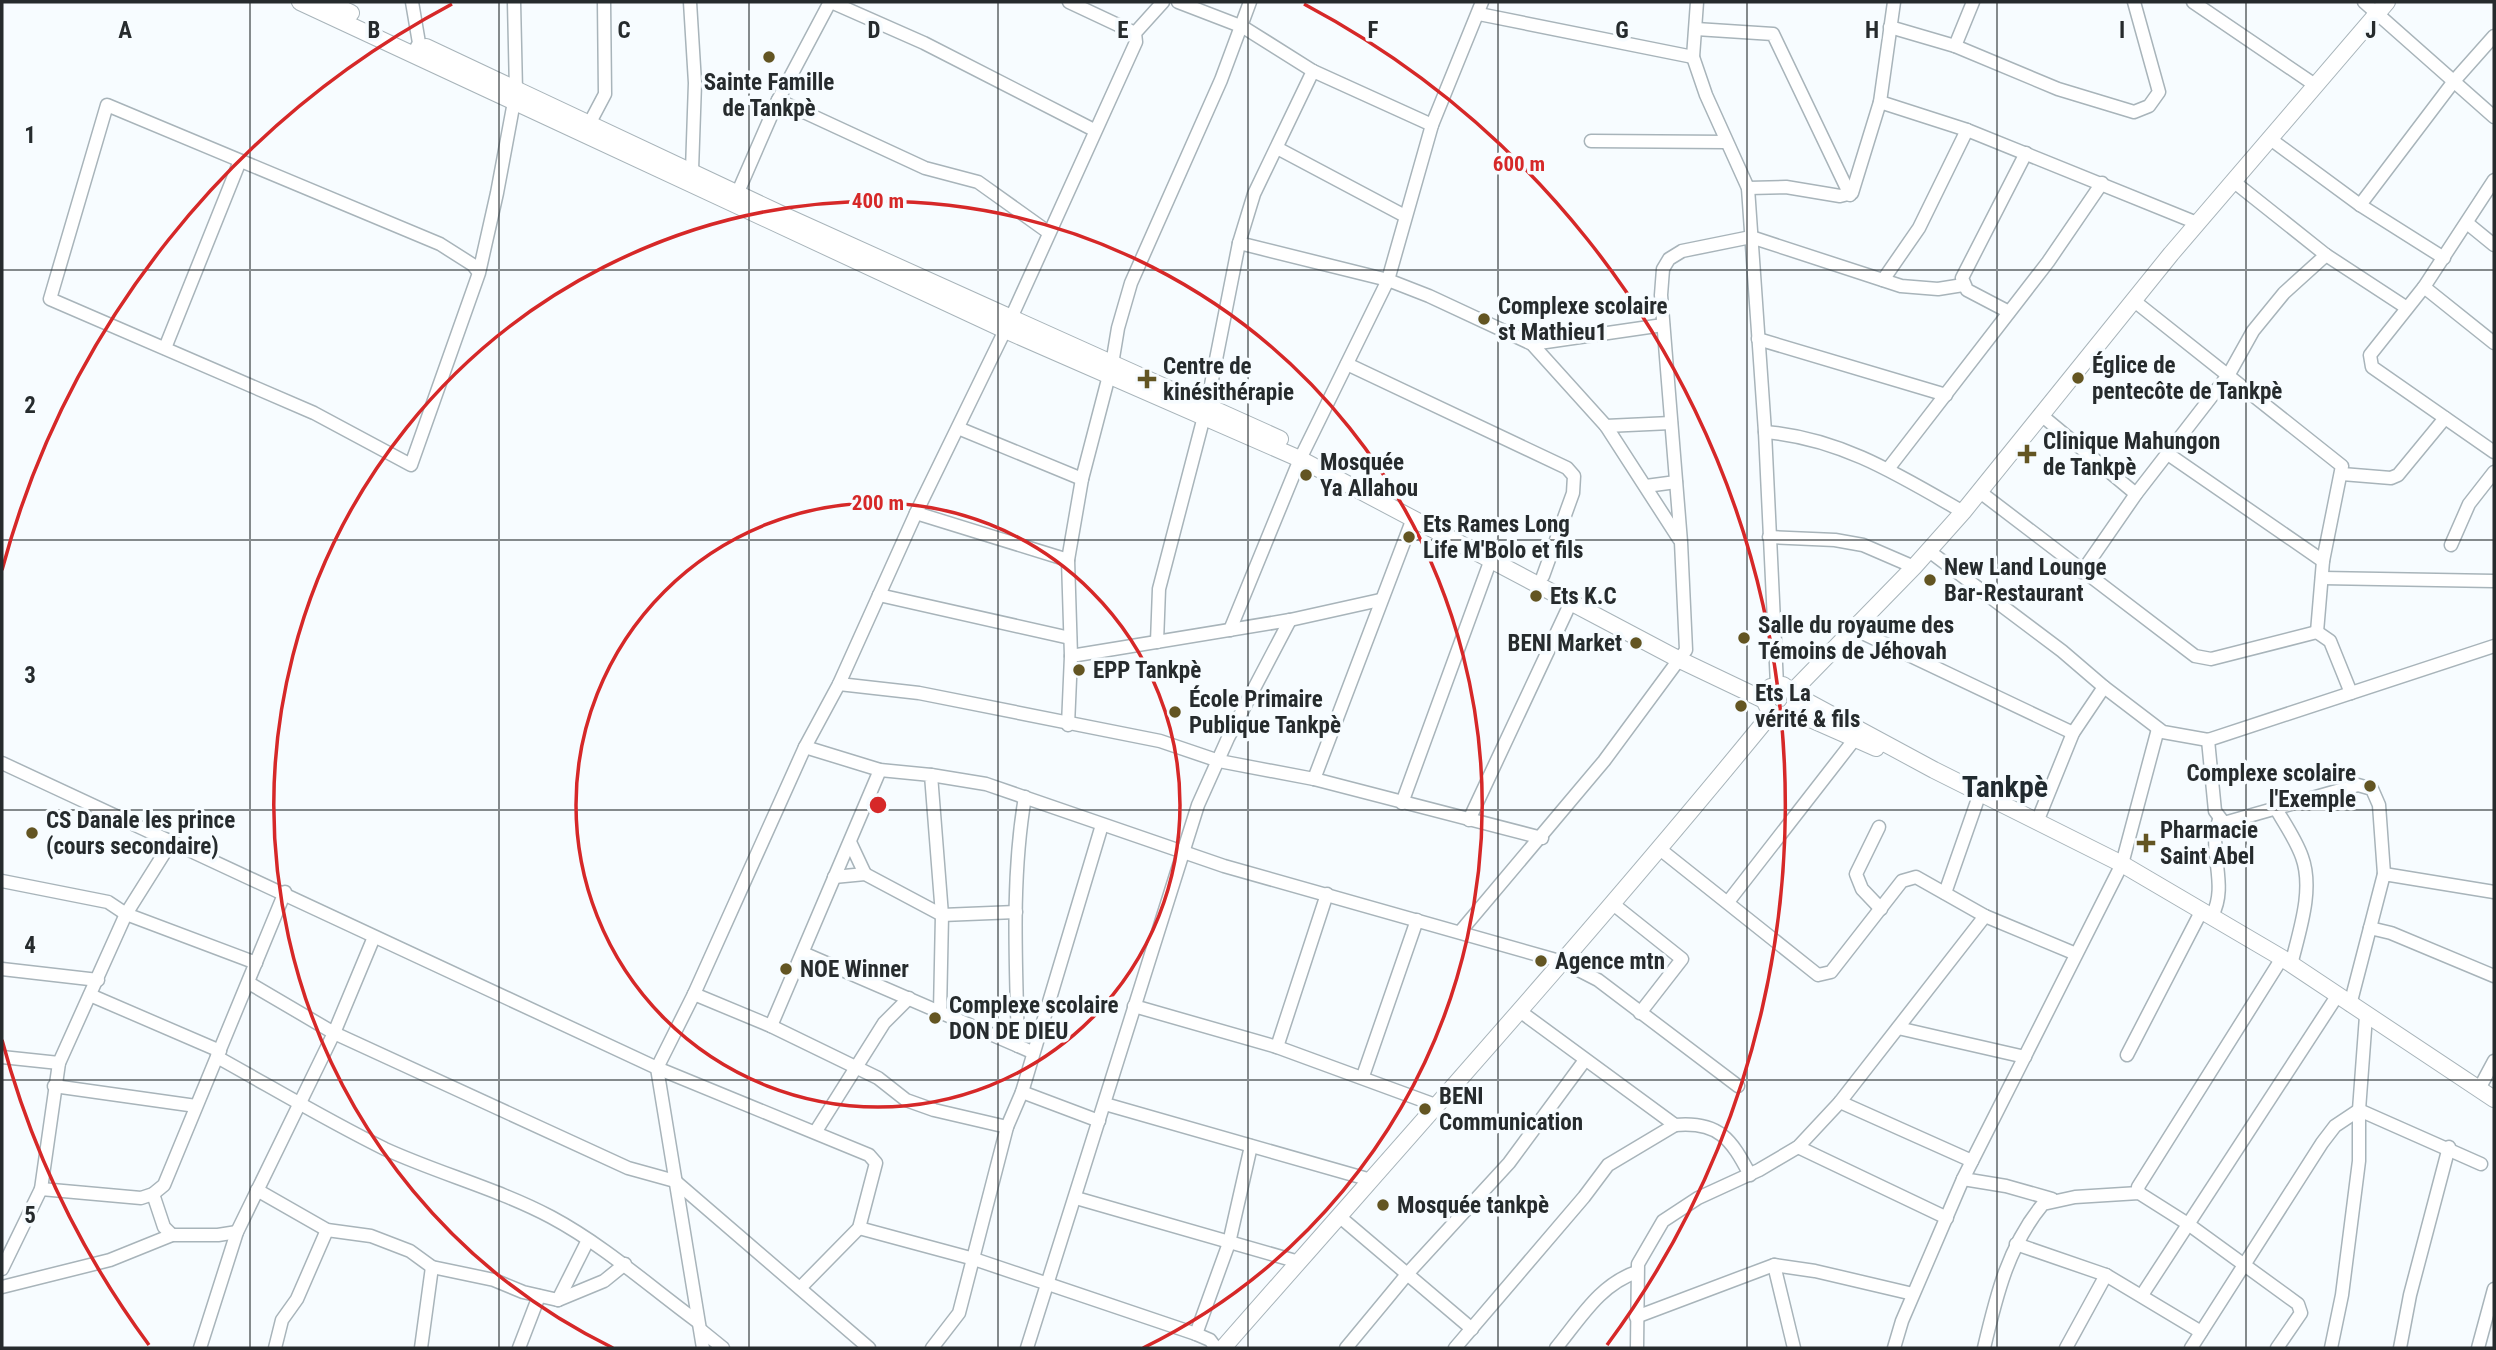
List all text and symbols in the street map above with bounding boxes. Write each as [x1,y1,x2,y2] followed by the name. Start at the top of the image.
[118,17,132,44] text: A
[368,17,380,44] text: B
[617,17,631,44] text: C
[868,17,881,44] text: D
[1117,17,1129,44] text: E
[1368,17,1379,44] text: F
[1615,17,1629,44] text: G
[1865,17,1879,44] text: H
[2119,17,2125,44] text: I
[2365,17,2377,44] text: J
[761,49,777,65] marker: Sainte Famille de Tankpè
[704,69,834,122] place label: Sainte Famille de Tankpè
[24,122,36,149] text: 1
[1493,152,1545,176] text: 600 m
[852,189,904,213] text: 400 m
[1498,293,1668,346] place label: Complexe scolaire st Mathieu1
[1476,311,1492,327] marker: Complexe scolaire st Mathieu1
[2092,351,2282,405] place label: Églice de pentecôte de Tankpè
[1163,353,1294,406] place label: Centre de kinésithérapie
[1137,369,1157,389] marker: Centre de kinésithérapie
[2070,370,2086,386] marker: Églice de pentecôte de Tankpè
[24,392,36,419] text: 2
[2043,428,2220,481] place label: Clinique Mahungon de Tankpè
[2017,444,2037,464] marker: Clinique Mahungon de Tankpè
[1320,449,1418,502] place label: Mosquée Ya Allahou
[1298,467,1314,483] marker: Mosquée Ya Allahou
[852,491,904,515] text: 200 m
[1423,511,1584,564] place label: Ets Rames Long Life M'Bolo et fils
[1401,529,1417,545] marker: Ets Rames Long Life M'Bolo et fils
[1944,554,2106,607] place label: New Land Lounge Bar-Restaurant
[1922,572,1938,588] marker: New Land Lounge Bar-Restaurant
[1550,583,1617,610] place label: Ets K.C
[1528,588,1544,604] marker: Ets K.C
[1758,612,1954,665] place label: Salle du royaume des Témoins de Jéhovah
[1507,630,1622,657] place label: BENI Market
[1736,630,1752,646] marker: Salle du royaume des Témoins de Jéhovah
[1628,635,1644,651] marker: BENI Market
[1093,657,1201,684] place label: EPP Tankpè
[24,662,36,689] text: 3
[1071,662,1087,678] marker: EPP Tankpè
[1755,680,1860,733] place label: Ets La vérité & fils
[1189,685,1341,739] place label: École Primaire Publique Tankpè
[1733,698,1749,714] marker: Ets La vérité & fils
[1167,704,1183,720] marker: École Primaire Publique Tankpè
[2186,760,2356,813] place label: Complexe scolaire l'Exemple
[1962,769,2048,804] district label: Tankpè
[2362,778,2378,794] marker: Complexe scolaire l'Exemple
[866,793,890,817] centre of rings
[46,807,235,860] place label: CS Danale les prince (cours secondaire)
[2160,817,2258,870] place label: Pharmacie Saint Abel
[24,825,40,841] marker: CS Danale les prince (cours secondaire)
[2138,835,2154,851] marker: Pharmacie Saint Abel
[24,932,36,959] text: 4
[1555,948,1665,975] place label: Agence mtn
[1533,953,1549,969] marker: Agence mtn
[800,956,909,983] place label: NOE Winner
[778,961,794,977] marker: NOE Winner
[949,992,1119,1045] place label: Complexe scolaire DON DE DIEU
[927,1010,943,1026] marker: Complexe scolaire DON DE DIEU
[1439,1083,1583,1136] place label: BENI Communication
[1417,1101,1433,1117] marker: BENI Communication
[1397,1192,1549,1219] place label: Mosquée tankpè
[1375,1197,1391,1213] marker: Mosquée tankpè
[24,1202,36,1229] text: 5

